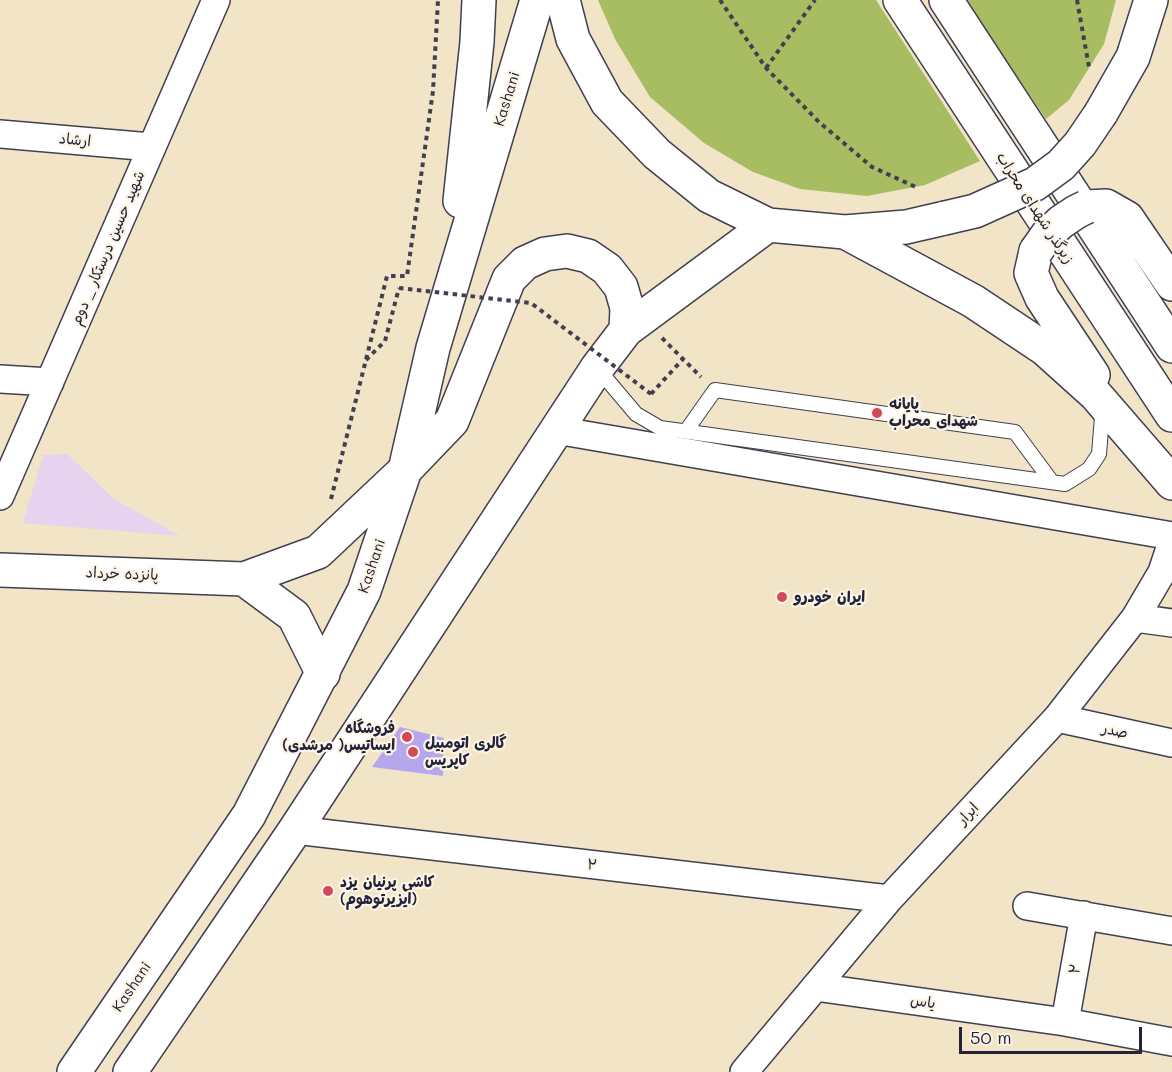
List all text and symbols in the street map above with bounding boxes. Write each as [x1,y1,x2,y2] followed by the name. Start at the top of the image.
[490,69,524,129] street label: Kashani
[58,130,92,150] street label: ارشاد
[992,149,1078,267] street label: زیرگذر شهدای محراب
[67,168,149,328] street label: شهید حسین درستکار _ دوم
[889,395,978,430] place label: پایانه شهدای محراب
[870,406,884,420] marker: پایانه شهدای محراب
[354,536,390,596] street label: Kashani
[85,564,159,584] street label: پانزده خرداد
[794,588,865,606] place label: ایران خودرو
[775,590,789,604] marker: ایران خودرو
[282,719,395,754] place label: فروشگاه ایساتیس( مرشدی)
[1100,719,1130,743] street label: صدر
[400,730,414,744] marker: فروشگاه ایساتیس( مرشدی)
[425,734,506,769] place label: گالری اتومبیل کاپریس
[406,745,420,759] marker: گالری اتومبیل کاپریس
[953,799,983,829] street label: ابرار
[586,855,598,875] street label: ۲
[340,873,435,908] place label: کاشی پرنیان یزد (ایزیرتوهوم)
[321,884,335,898] marker: کاشی پرنیان یزد (ایزیرتوهوم)
[109,959,155,1015] street label: Kashani
[1065,962,1085,976] street label: ۲
[909,991,937,1013] street label: یاس
[962,1015,1145,1053] scale bar
[970,1025,1012,1049] text: 50 m

